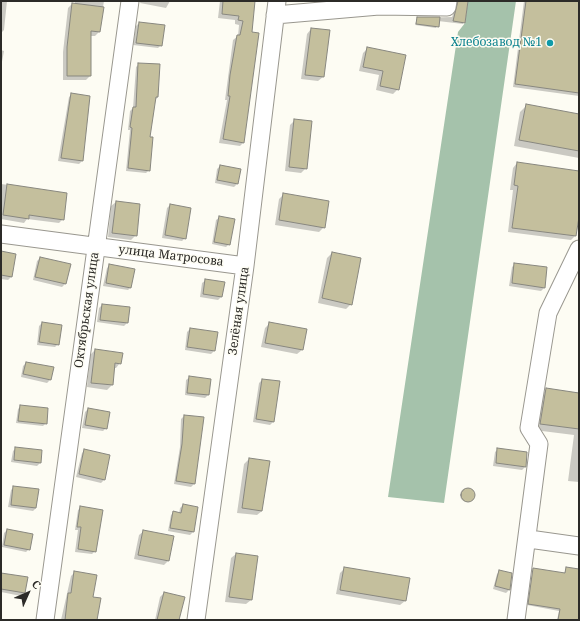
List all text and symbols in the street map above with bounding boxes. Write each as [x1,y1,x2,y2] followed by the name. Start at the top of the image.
[451,36,542,50] place label: Хлебозавод №1
[545,38,555,48] marker: Хлебозавод №1
[118,242,224,270] street label: улица Матросова
[72,251,102,369] street label: Октябрьская улица
[226,266,252,356] street label: Зелёная улица
[8,573,48,613] north arrow
[29,576,45,592] text: С

